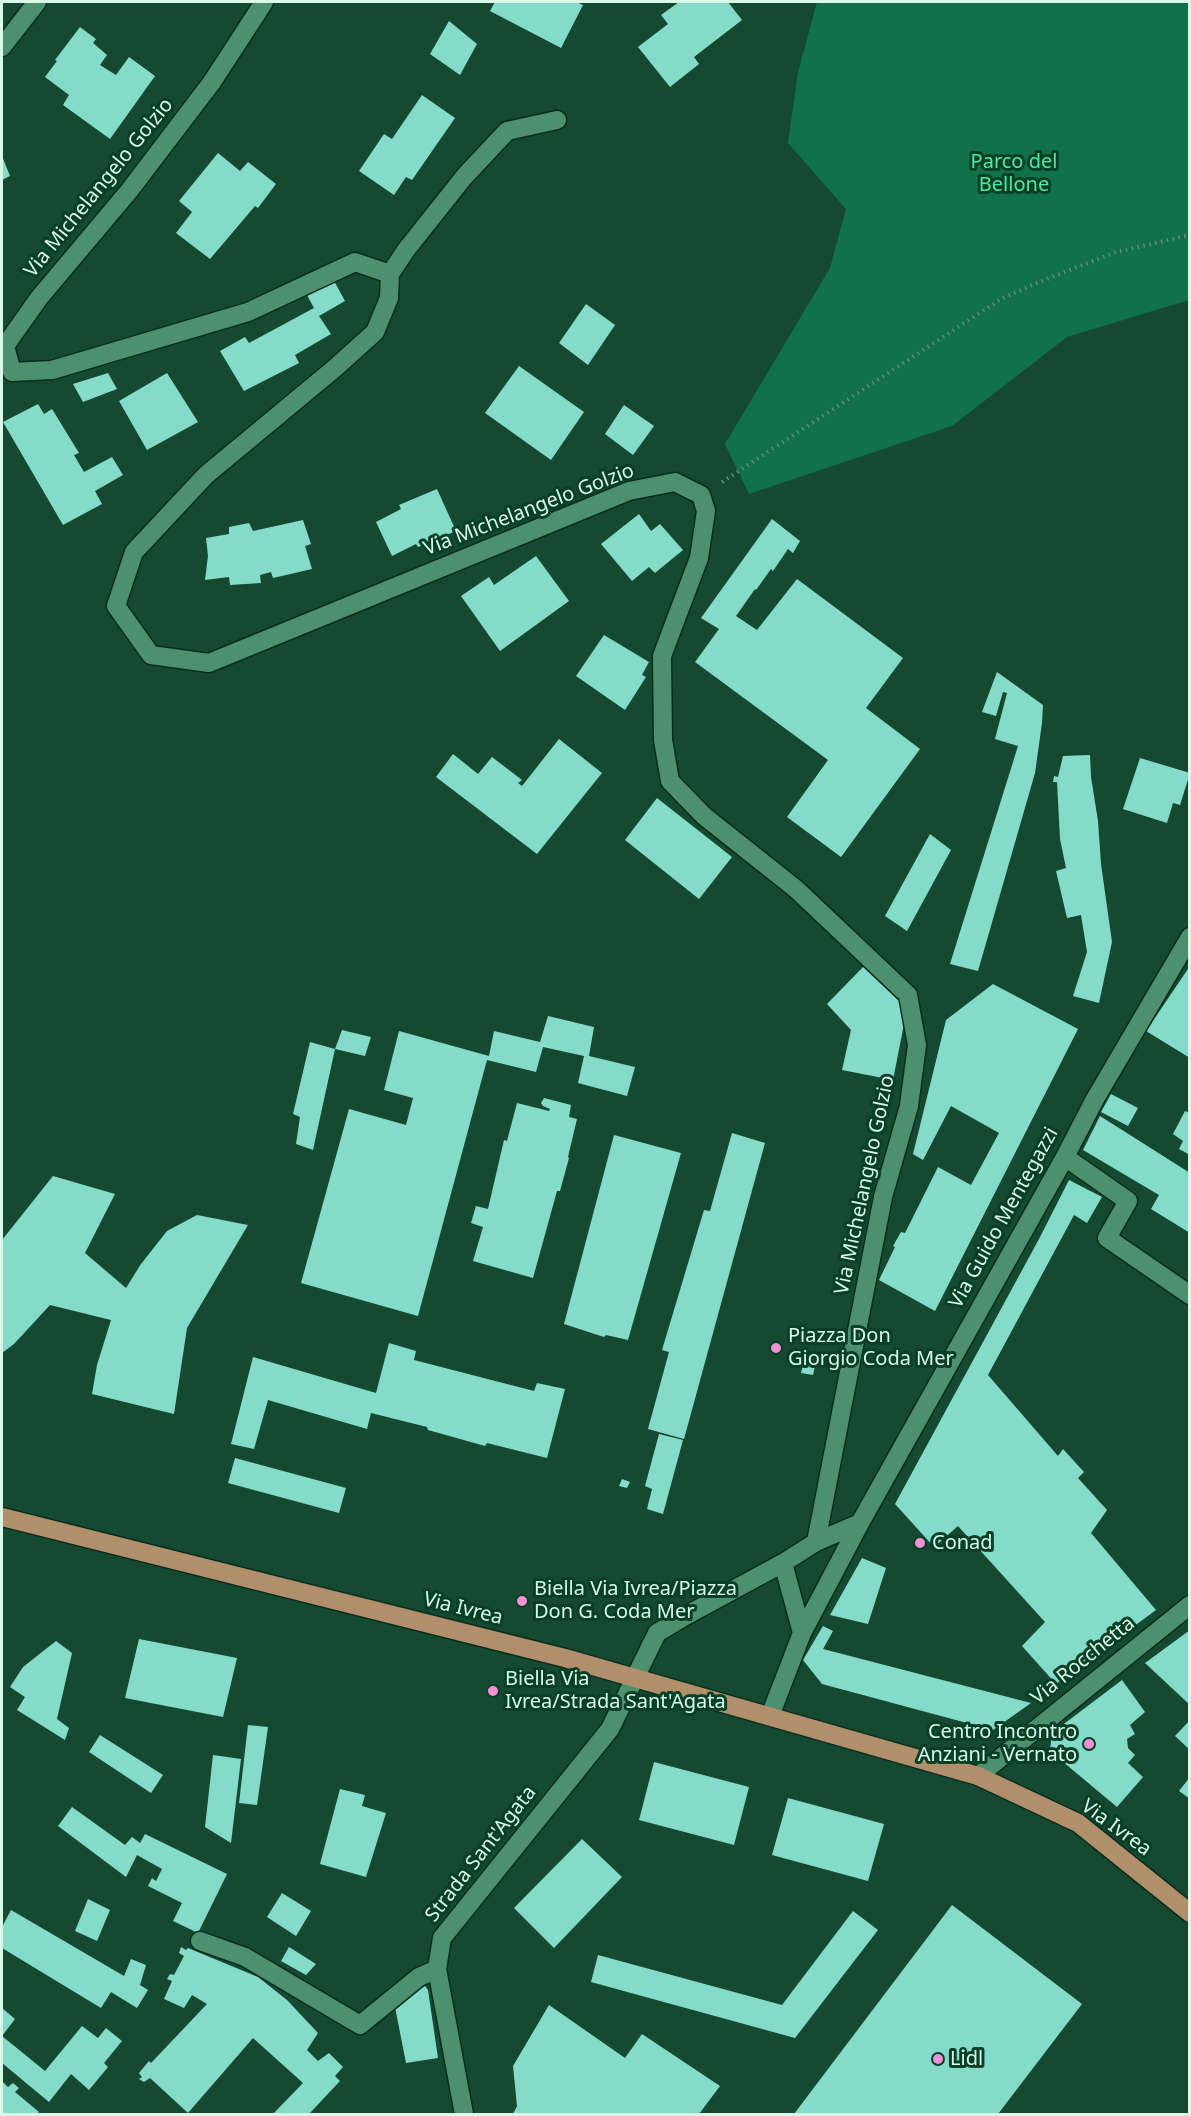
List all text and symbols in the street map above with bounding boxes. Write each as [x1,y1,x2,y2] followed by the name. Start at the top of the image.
[19,94,179,282] street label: Via Michelangelo Golzio
[971,150,1057,197] park label: Parco del Bellone
[420,459,638,561] street label: Via Michelangelo Golzio
[830,1073,900,1297] street label: Via Michelangelo Golzio
[944,1123,1064,1313] street label: Via Guido Mentegazzi
[788,1324,954,1371] place label: Piazza Don Giorgio Coda Mer
[769,1341,783,1355] marker: Piazza Don Giorgio Coda Mer
[932,1531,993,1555] place label: Conad
[913,1536,927,1550] marker: Conad
[534,1577,737,1624] place label: Biella Via Ivrea/Piazza Don G. Coda Mer
[421,1588,505,1630] street label: Via Ivrea
[515,1594,529,1608] marker: Biella Via Ivrea/Piazza Don G. Coda Mer
[1026,1612,1140,1710] street label: Via Rocchetta
[505,1667,726,1714] place label: Biella Via Ivrea/Strada Sant'Agata
[486,1684,500,1698] marker: Biella Via Ivrea/Strada Sant'Agata
[918,1720,1077,1767] place label: Centro Incontro Anziani - Vernato
[1082,1737,1096,1751] marker: Centro Incontro Anziani - Vernato
[420,1781,542,1927] street label: Strada Sant'Agata
[1076,1795,1156,1861] street label: Via Ivrea
[950,2047,983,2071] place label: Lidl
[931,2052,945,2066] marker: Lidl

